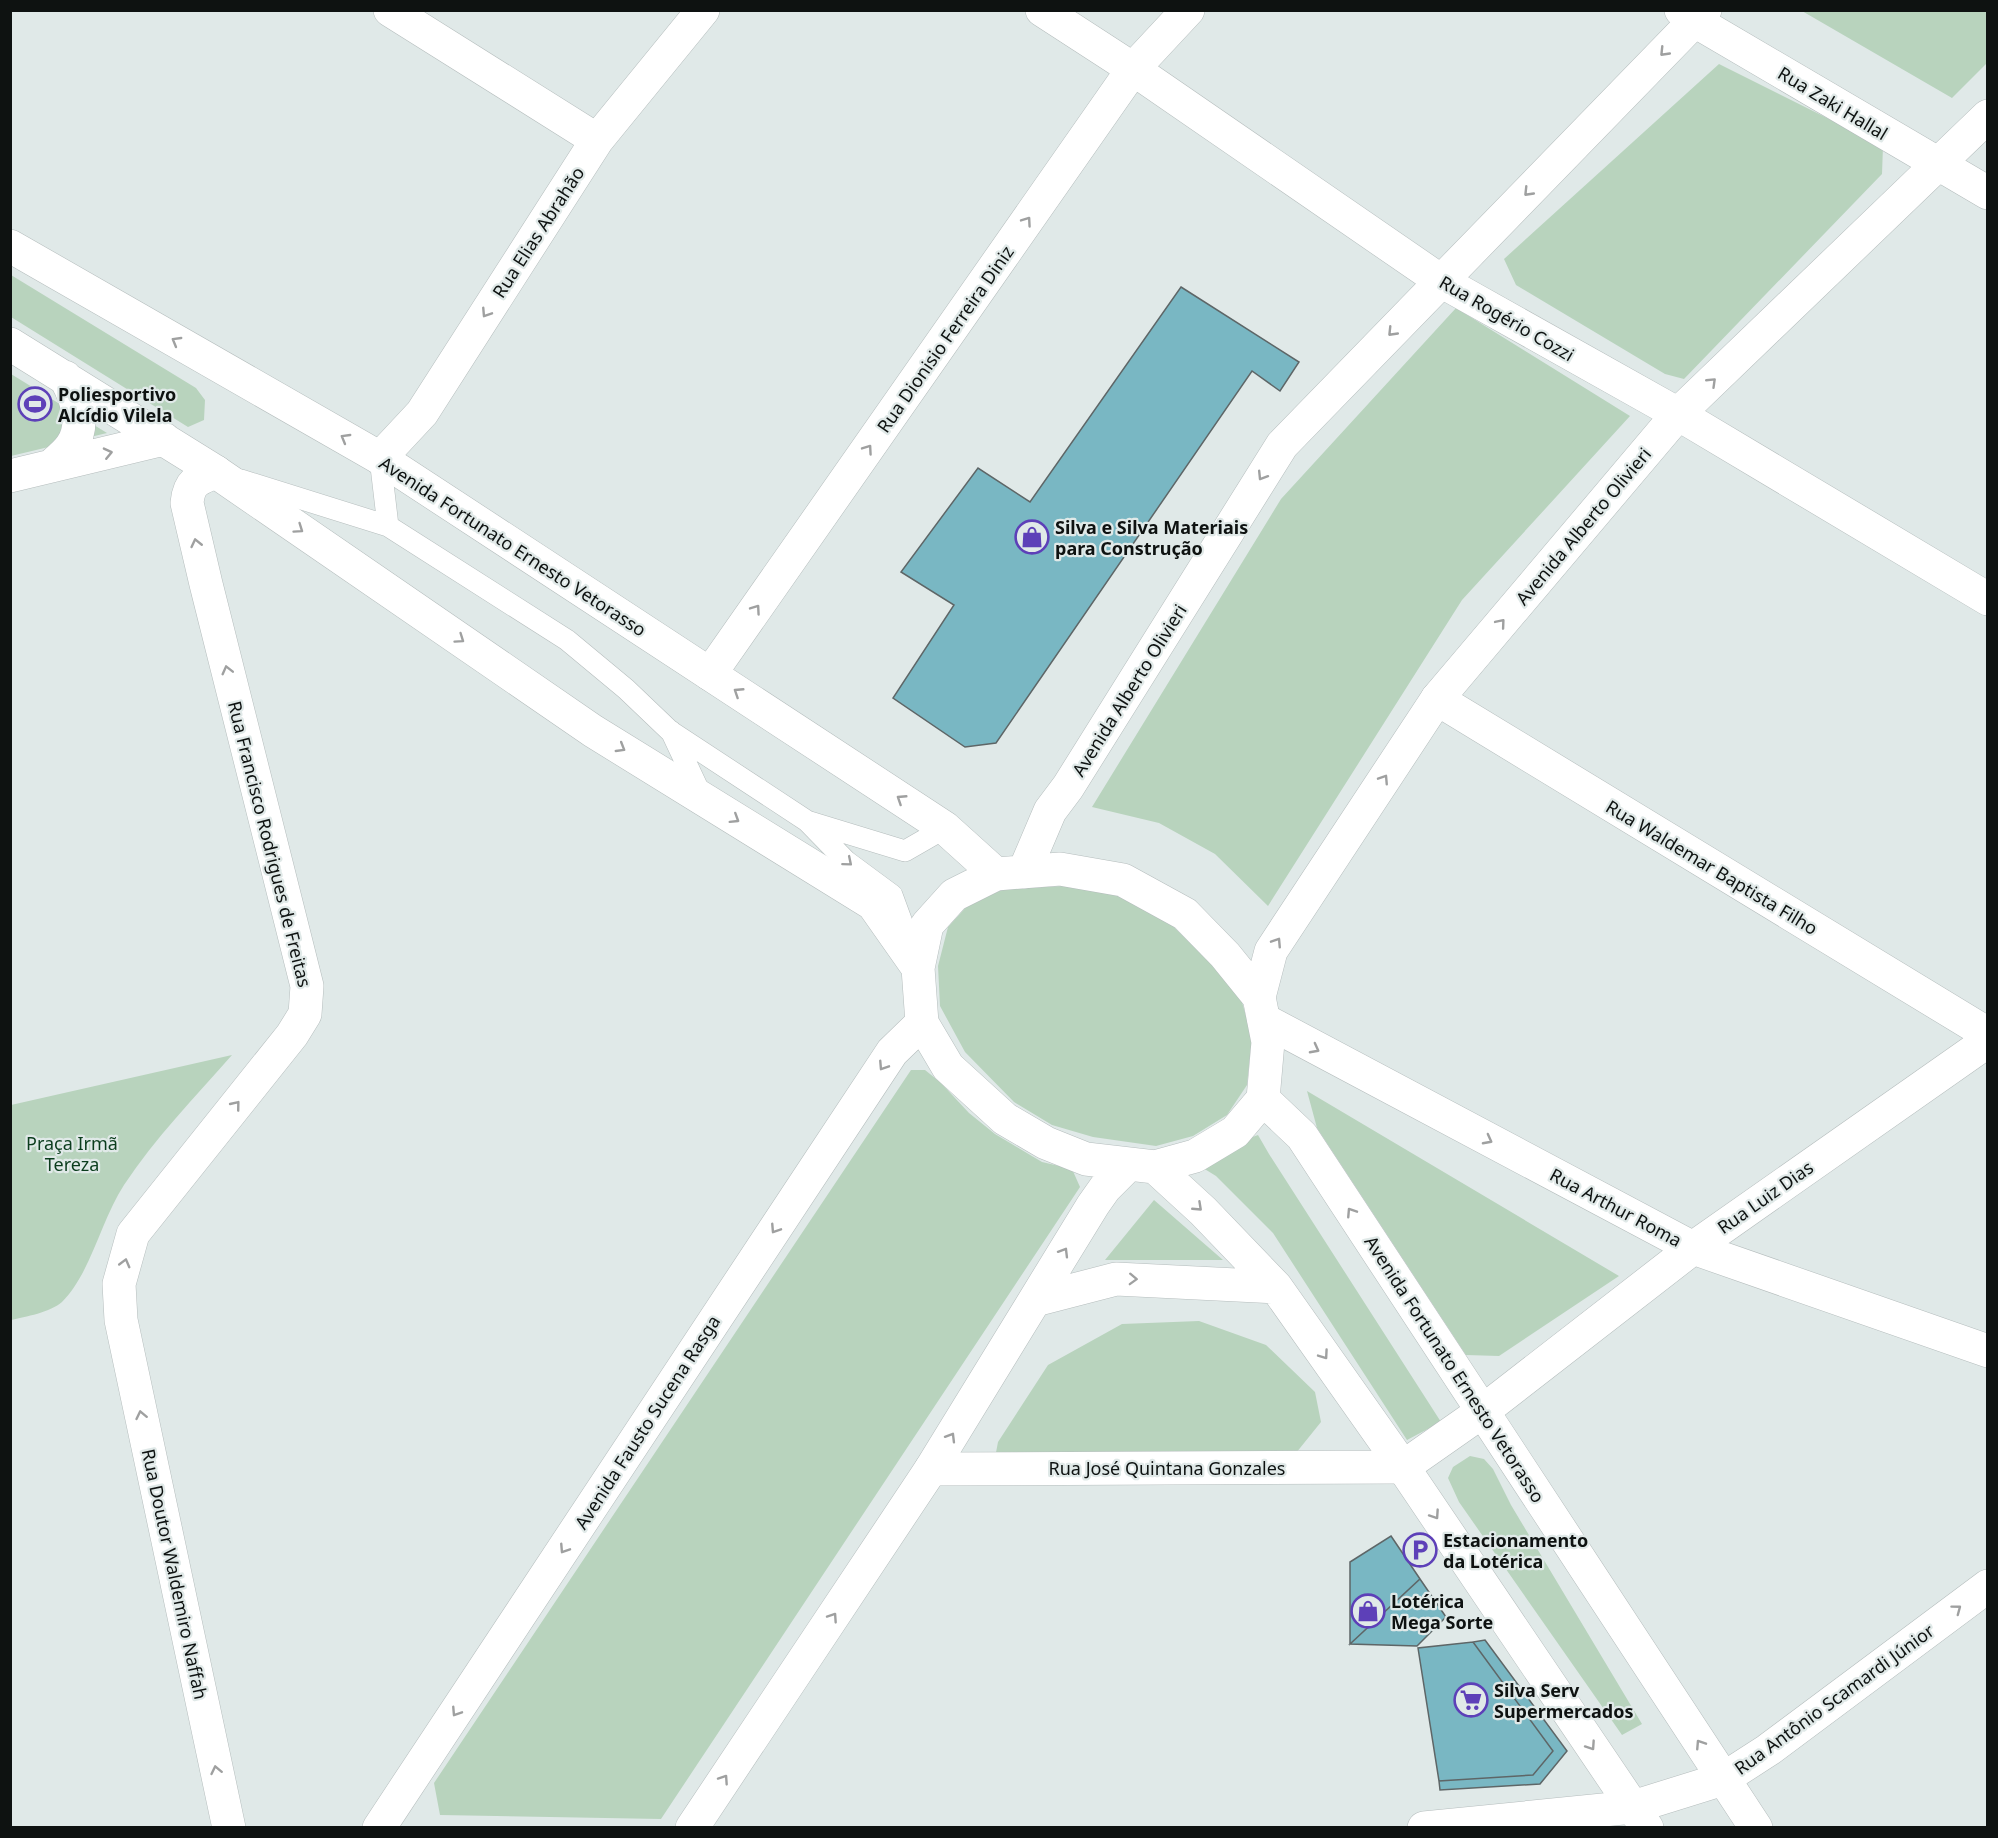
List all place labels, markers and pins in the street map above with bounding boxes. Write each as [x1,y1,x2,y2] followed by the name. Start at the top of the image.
[58,382,176,427] place label: Poliesportivo Alcídio Vilela
[17,386,53,422] sports icon: Poliesportivo Alcídio Vilela
[1055,515,1248,560] place label: Silva e Silva Materiais para Construção
[1014,519,1050,555] shop icon: Silva e Silva Materiais para Construção
[1443,1528,1588,1573] place label: Estacionamento da Lotérica
[1402,1532,1438,1568] parking icon: Estacionamento da Lotérica
[1391,1589,1493,1634] place label: Lotérica Mega Sorte
[1350,1593,1386,1629] shop icon: Lotérica Mega Sorte
[1494,1678,1634,1723] place label: Silva Serv Supermercados
[1453,1682,1489,1718] supermarket icon: Silva Serv Supermercados

